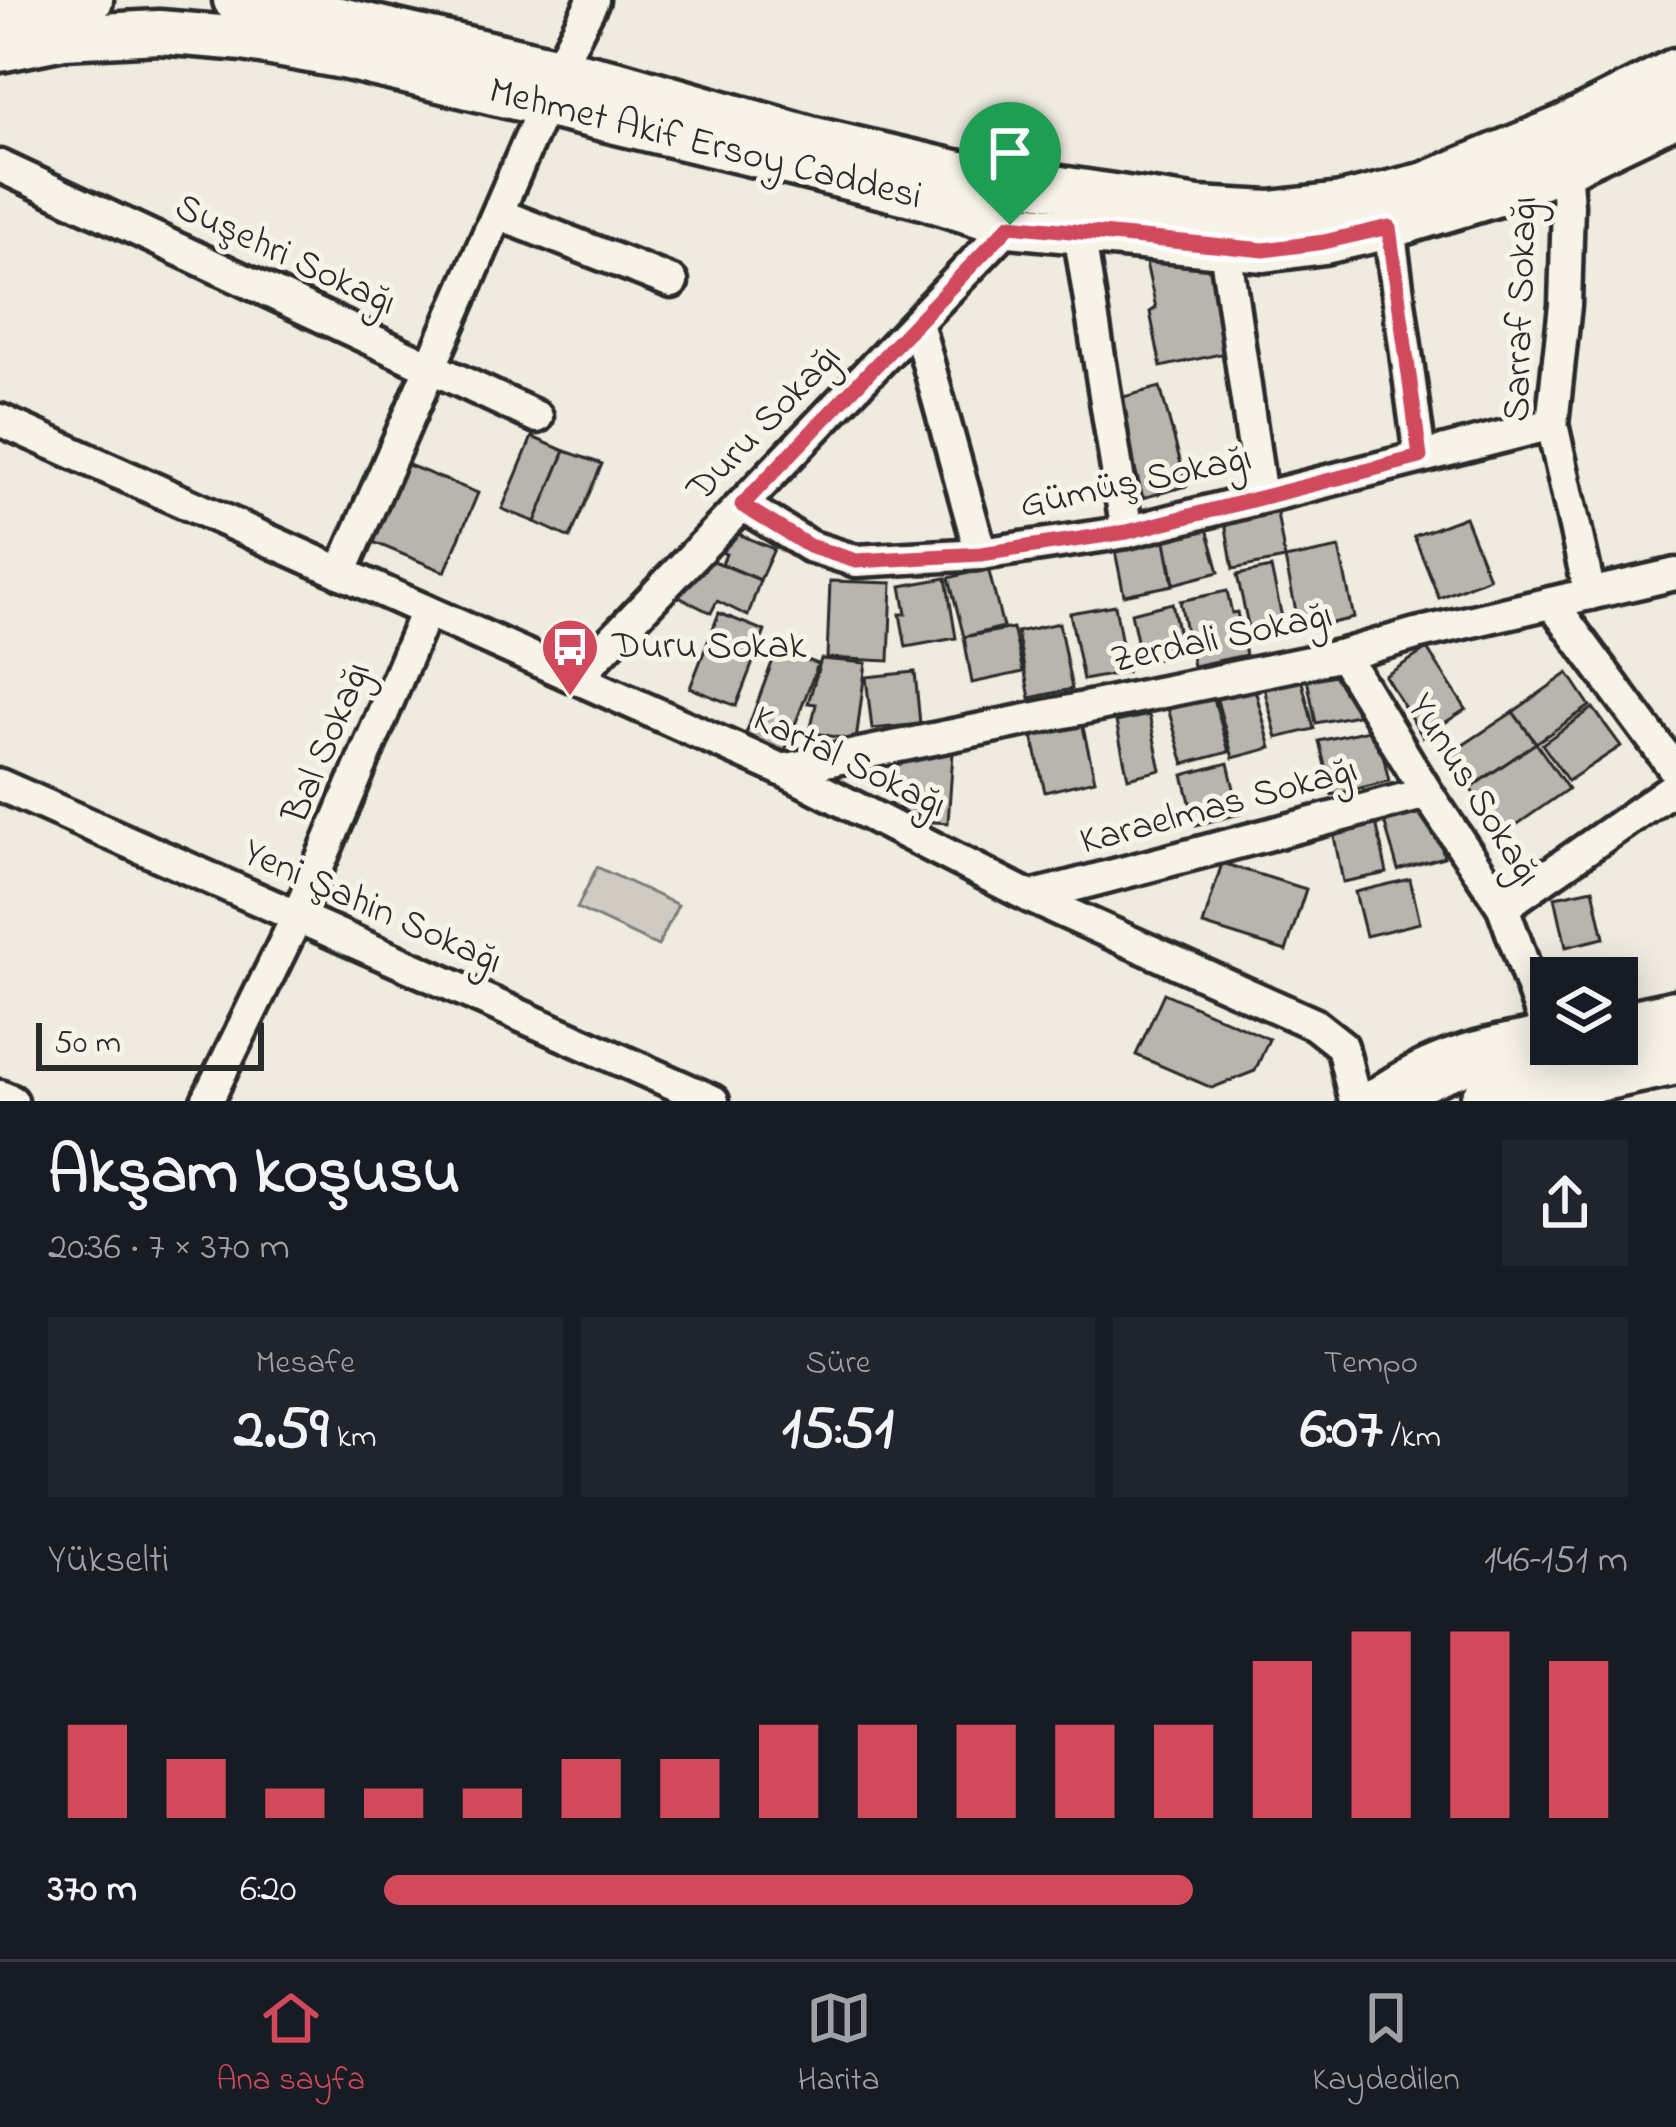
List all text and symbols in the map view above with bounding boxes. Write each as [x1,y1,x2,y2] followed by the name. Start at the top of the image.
[483,64,927,226] street label: Mehmet Akif Ersoy Caddesi
[959,102,1061,225] pin
[977,120,1043,186] icon: arrive
[164,180,405,333] street label: Suşehri Sokağı
[1490,195,1555,423] street label: Sarraf Sokağı
[674,332,856,518] street label: Duru Sokağı
[1015,431,1257,536] street label: Gümüş Sokağı
[1106,588,1338,691] street label: Zerdali Sokağı
[539,616,601,698] bus stop icon: Duru Sokak
[611,619,807,676] place label: Duru Sokak
[268,653,388,834] street label: Bal Sokağı
[1390,683,1555,899] street label: Yunus Sokağı
[742,691,956,835] street label: Kartal Sokağı
[1074,743,1364,872] street label: Karaelmas Sokağı
[233,825,511,992] street label: Yeni Şahin Sokağı
[1530,957,1638,1065] map controls
[1530,957,1638,1065] button: layers
[36,1017,264,1070] scale bar
[54,1020,121,1068] text: 50 m
[48,1127,460,1223] text: Akşam koşusu
[1502,1140,1628,1266] button: share
[48,1220,290,1277] text: 20:36 · 7 × 370 m
[256,1340,355,1388] text: Mesafe
[806,1340,870,1388] text: Süre
[1323,1340,1418,1388] text: Tempo
[234,1388,328,1475] text: 2.59
[782,1388,894,1475] text: 15:51
[1300,1388,1382,1475] text: 6:07
[328,1414,377,1462] text: km
[1382,1414,1441,1462] text: /km
[48,1533,169,1590] text: Yükselti
[1484,1533,1628,1590] text: 146–151 m
[48,1862,137,1919] text: 370 m
[240,1862,297,1919] text: 6:20
[216,1985,365,2105] tab: Ana sayfa
[798,1985,880,2105] tab: Harita
[1312,1985,1460,2105] tab: Kaydedilen

